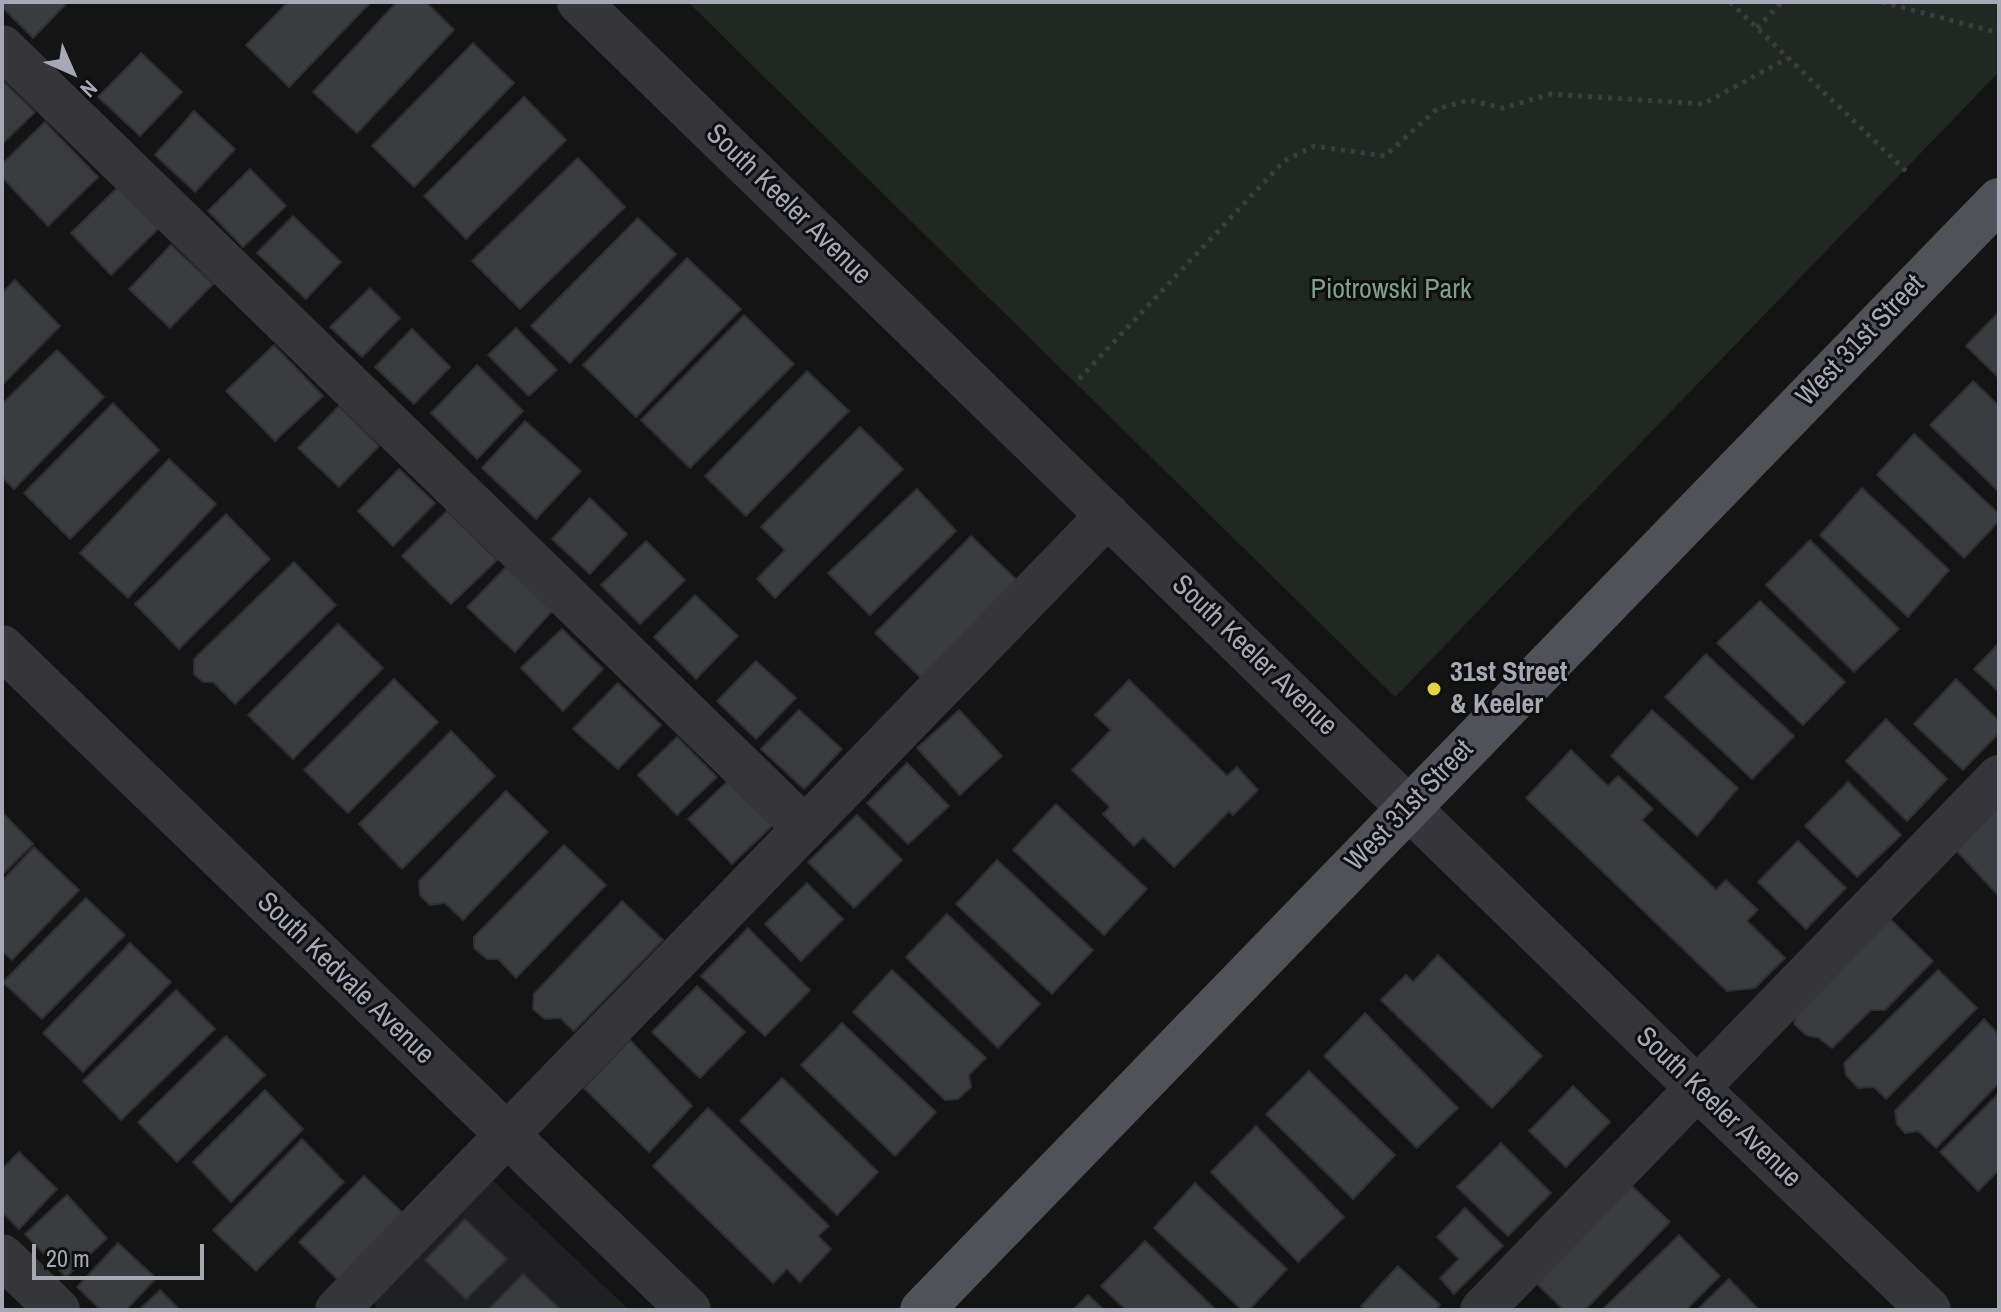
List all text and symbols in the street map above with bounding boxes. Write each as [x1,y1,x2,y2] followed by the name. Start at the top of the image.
[32,32,112,112] north arrow
[74,74,104,104] text: N
[698,118,878,292] street label: South Keeler Avenue
[1790,268,1932,414] street label: West 31st Street
[1311,273,1471,307] park label: Piotrowski Park
[1164,569,1344,743] street label: South Keeler Avenue
[1450,656,1567,722] place label: 31st Street & Keeler
[1425,680,1443,698] marker: 31st Street & Keeler
[1339,733,1481,879] street label: West 31st Street
[249,886,441,1072] street label: South Kedvale Avenue
[1628,1021,1808,1195] street label: South Keeler Avenue
[36,1228,208,1278] scale bar
[46,1242,90,1274] text: 20 m

